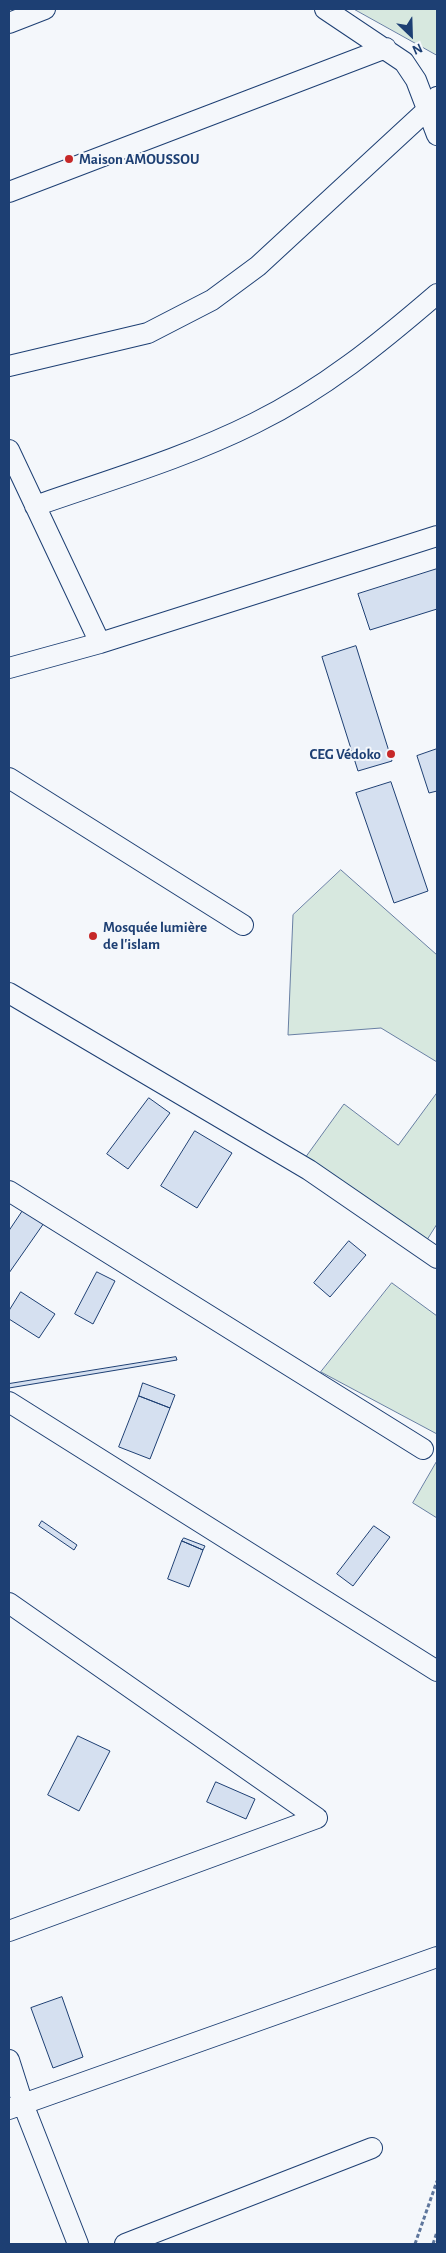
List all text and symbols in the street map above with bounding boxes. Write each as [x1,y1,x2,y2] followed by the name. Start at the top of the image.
[386,10,436,60] north arrow
[410,40,424,57] text: N
[79,150,200,168] place label: Maison AMOUSSOU
[63,153,75,165] marker: Maison AMOUSSOU
[309,745,381,763] place label: CEG Védoko
[385,748,397,760] marker: CEG Védoko
[103,918,207,953] place label: Mosquée lumière de l'islam
[87,930,99,942] marker: Mosquée lumière de l'islam

